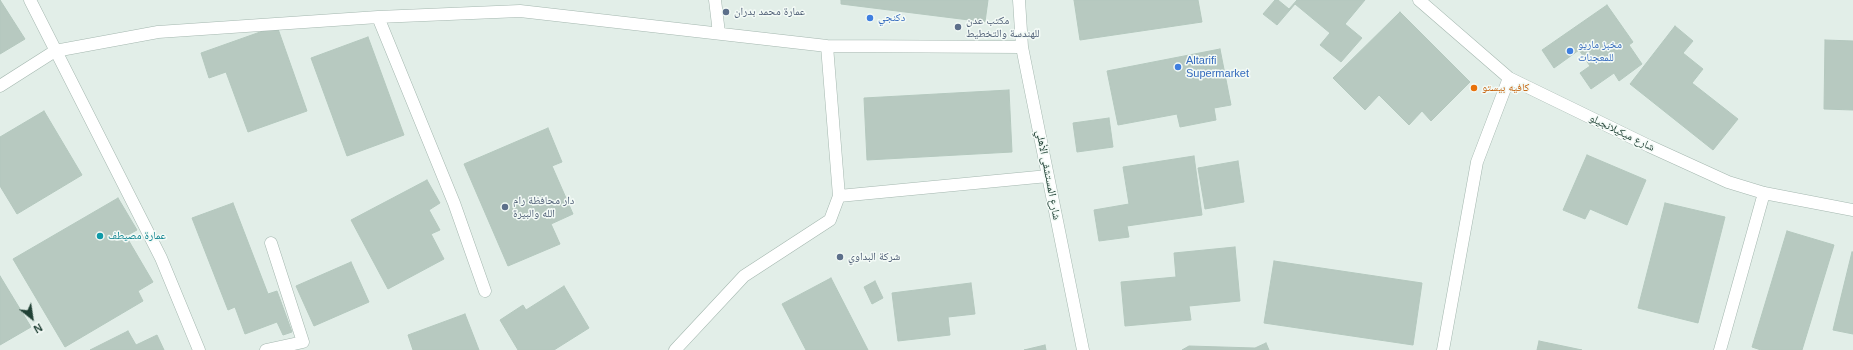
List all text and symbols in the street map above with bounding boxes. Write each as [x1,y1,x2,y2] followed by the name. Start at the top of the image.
[734,5,805,19] place label: عمارة محمد بدران
[721,7,731,17] marker: عمارة محمد بدران
[878,11,905,25] place label: دكنجي
[865,13,875,23] marker: دكنجي
[966,14,1040,40] place label: مكتب عدن للهندسة والتخطيط
[953,22,963,32] marker: مكتب عدن للهندسة والتخطيط
[1578,38,1622,64] place label: مخبز ماريو للمعجنات
[1565,46,1575,56] marker: مخبز ماريو للمعجنات
[1186,54,1249,80] place label: Altarifi Supermarket
[1173,62,1183,72] marker: Altarifi Supermarket
[1482,81,1529,95] place label: كافيه بيستو
[1469,83,1479,93] marker: كافيه بيستو
[1587,112,1657,154] street label: شارع ميكيلانجيلو
[1033,129,1063,221] street label: شارع المستشفى الأهلي
[513,194,574,220] place label: دار محافظة رام الله والبيرة
[500,202,510,212] marker: دار محافظة رام الله والبيرة
[108,229,166,243] place label: عمارة مصيطف
[95,231,105,241] marker: عمارة مصيطف
[848,250,900,264] place label: شركة البداوي
[835,252,845,262] marker: شركة البداوي
[12,298,52,338] north arrow
[32,321,44,336] text: N

